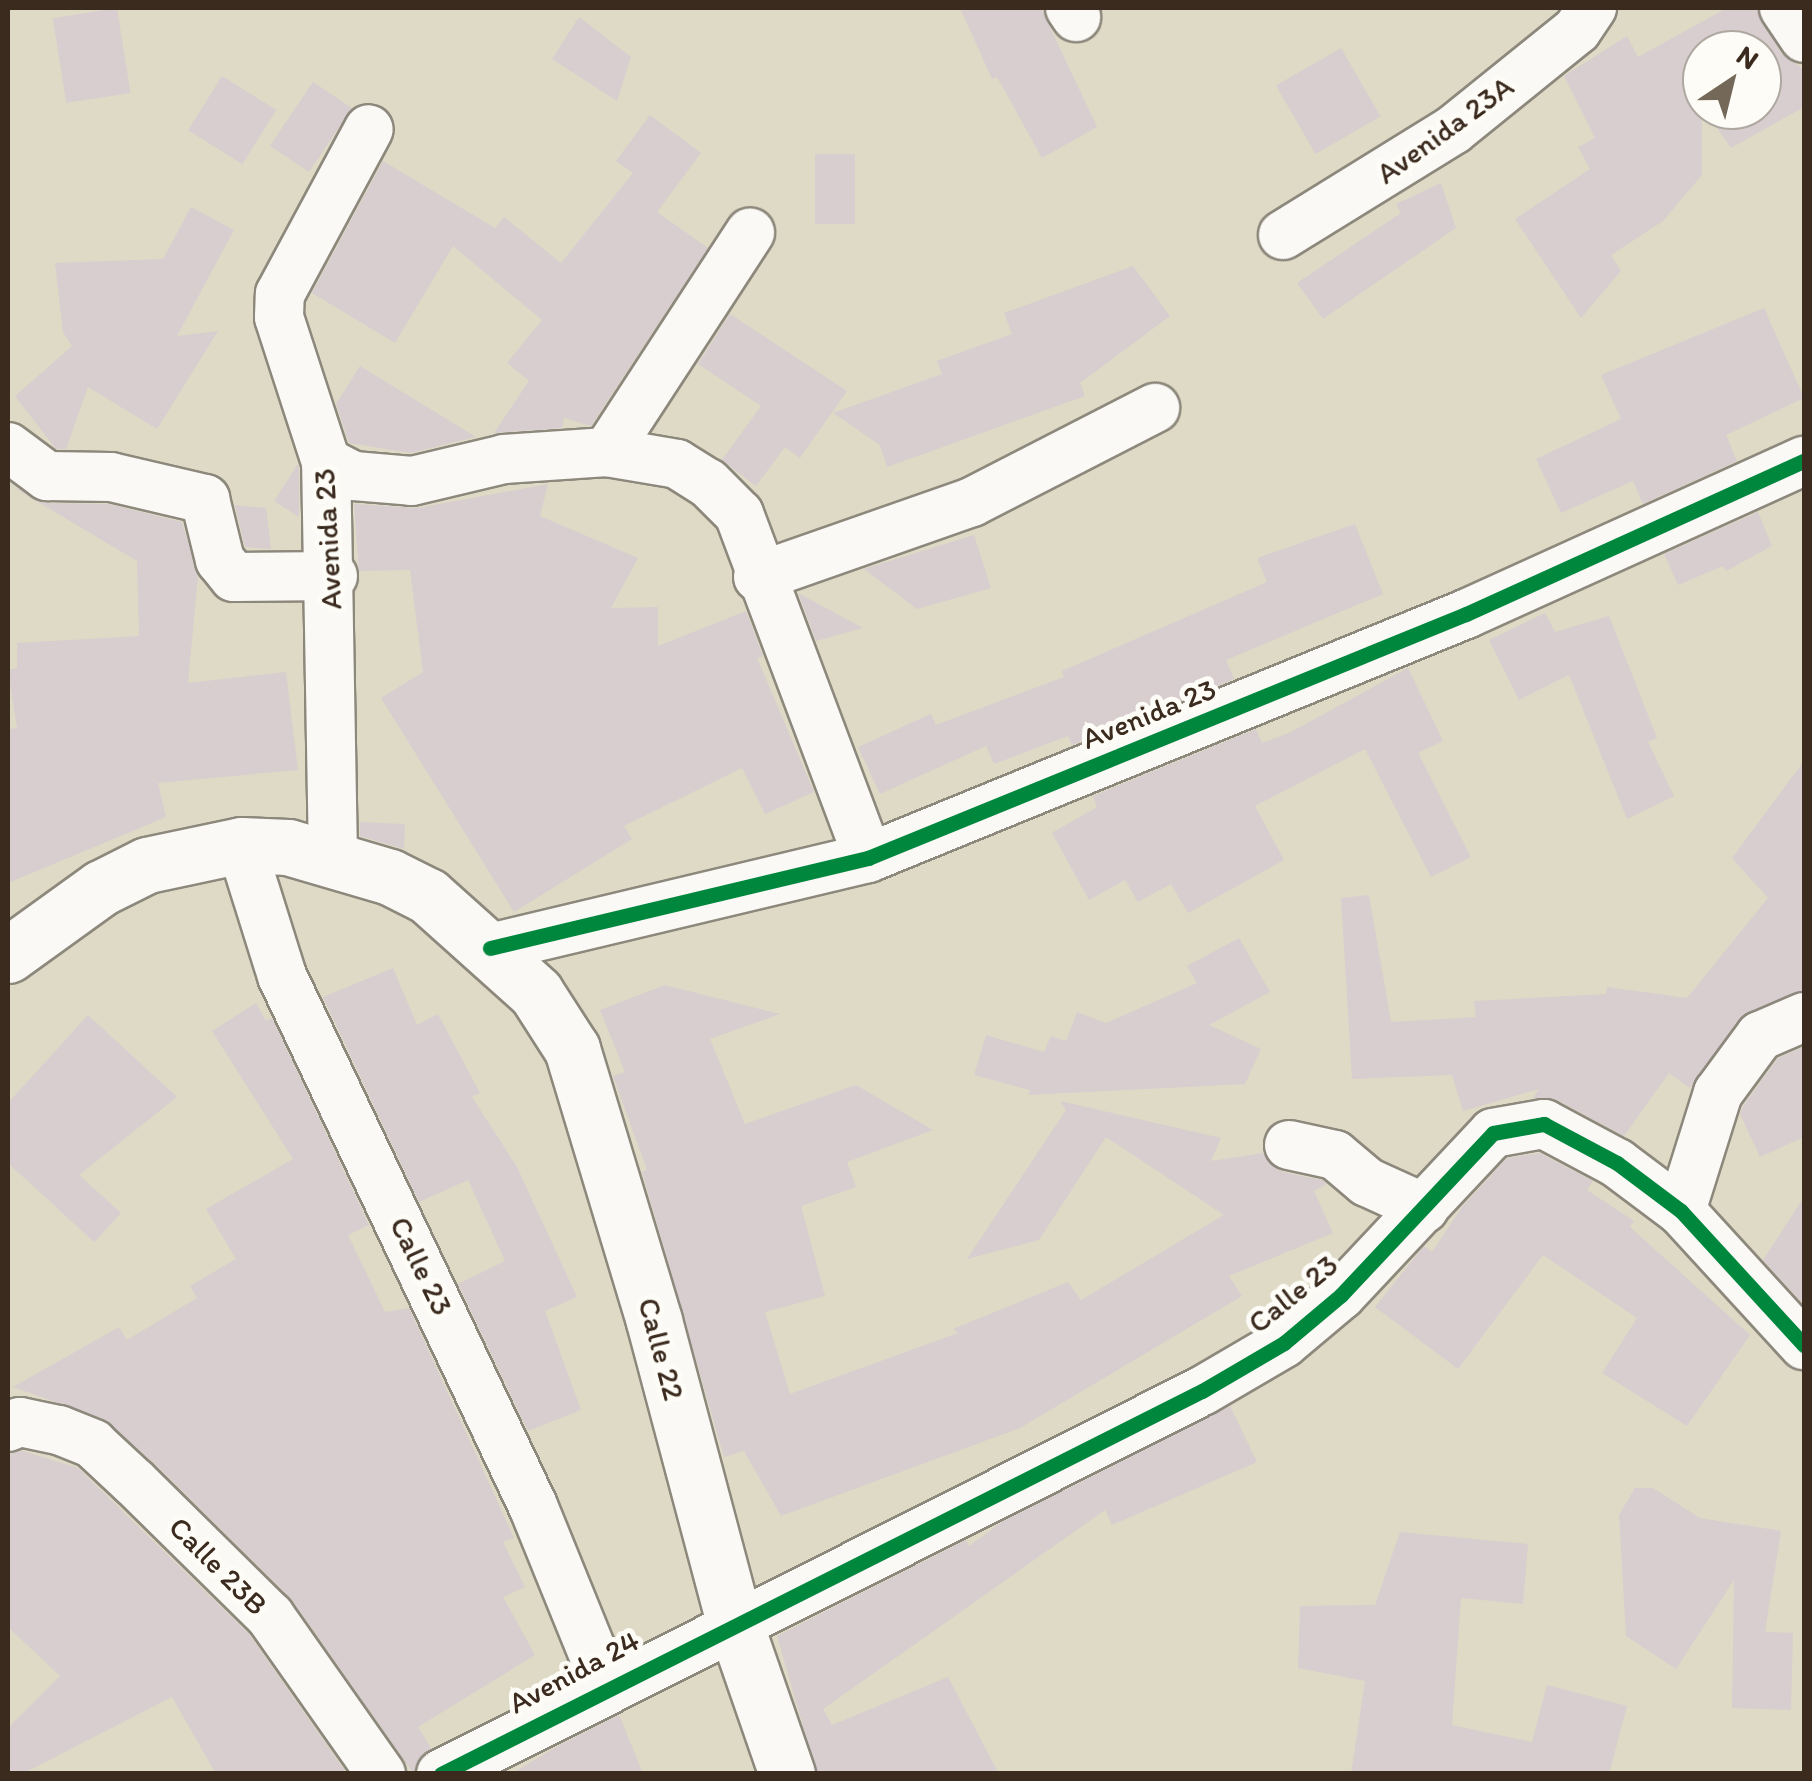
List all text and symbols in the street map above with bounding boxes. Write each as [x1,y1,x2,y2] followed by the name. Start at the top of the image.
[1682,30,1782,130] north arrow
[1731,38,1766,76] text: N
[1369,68,1521,192] street label: Avenida 23A
[306,467,350,611] street label: Avenida 23
[1077,671,1221,757] street label: Avenida 23
[382,1211,460,1321] street label: Calle 23
[1241,1247,1345,1341] street label: Calle 23
[630,1294,692,1404] street label: Calle 22
[161,1509,275,1623] street label: Calle 23B
[502,1623,646,1721] street label: Avenida 24

